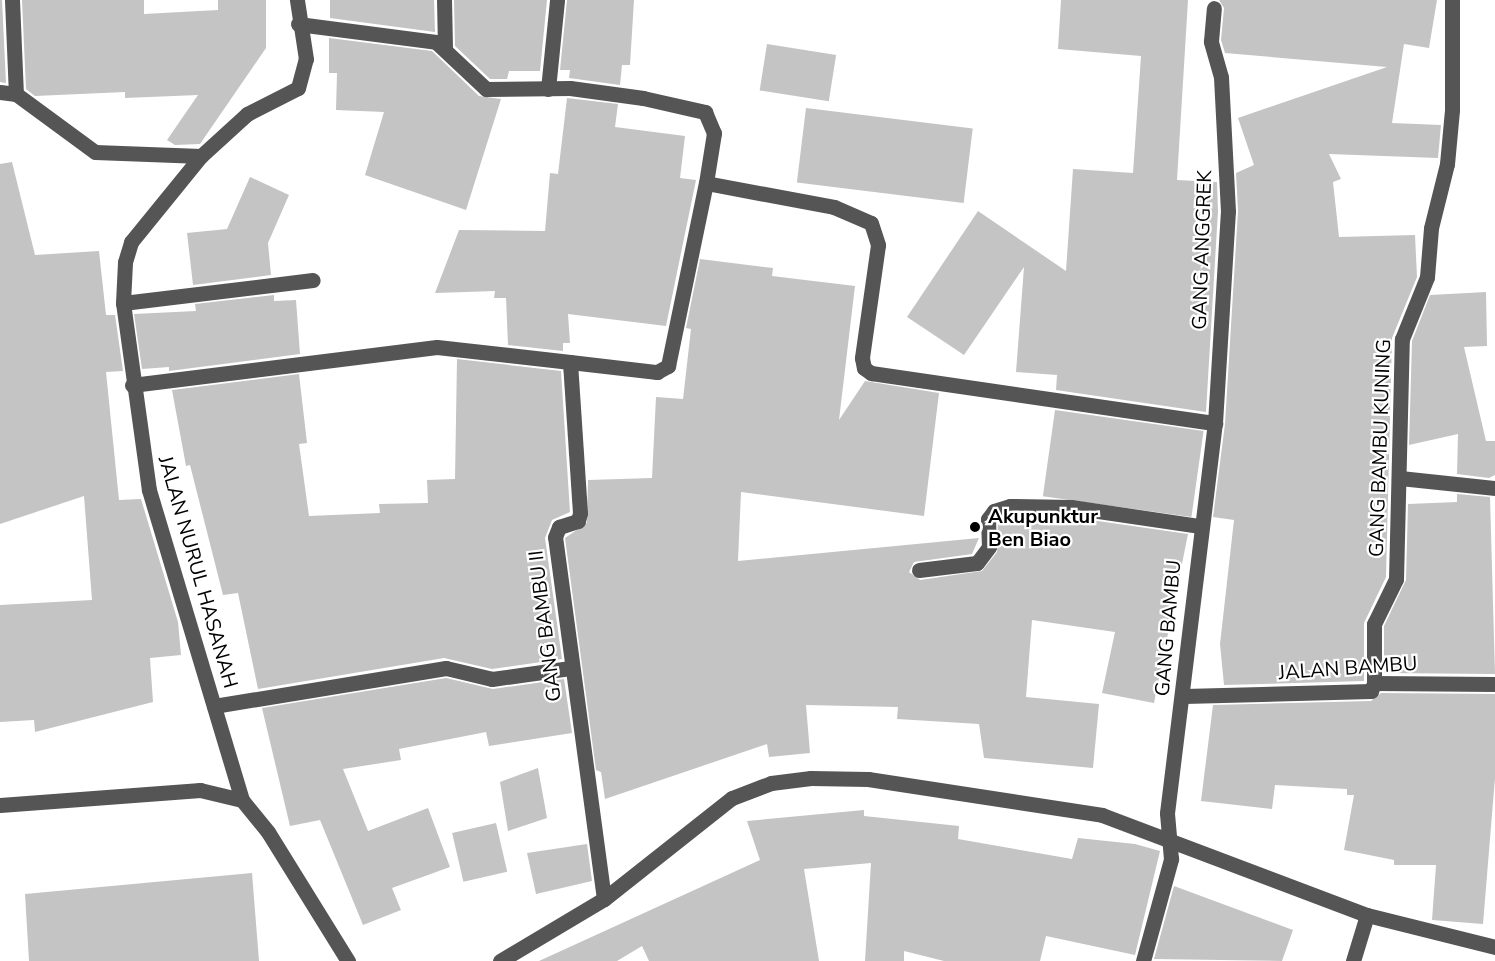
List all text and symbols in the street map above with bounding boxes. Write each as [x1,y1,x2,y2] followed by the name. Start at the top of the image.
[1187,170,1217,330] street label: GANG ANGGREK
[1364,339,1396,557] street label: GANG BAMBU KUNING
[153,453,243,691] street label: JALAN NURUL HASANAH
[988,504,1098,551] place label: Akupunktur Ben Biao
[966,518,984,536] marker: Akupunktur Ben Biao
[524,549,566,703] street label: GANG BAMBU II
[1150,559,1186,697] street label: GANG BAMBU
[1278,651,1418,685] street label: JALAN BAMBU

